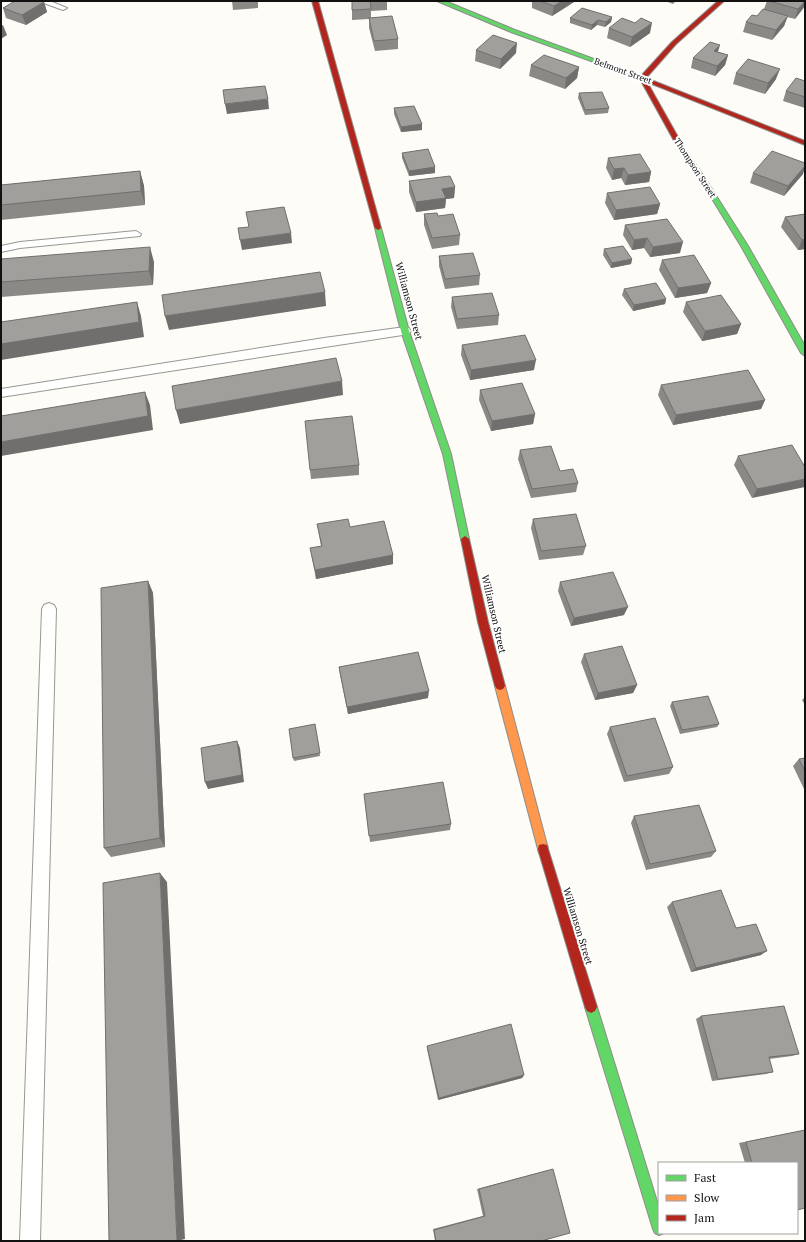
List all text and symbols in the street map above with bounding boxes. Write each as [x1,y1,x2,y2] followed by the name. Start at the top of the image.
[593,55,654,87] street label: Belmont Street
[671,136,719,201] street label: Thompson Street
[392,261,426,342] street label: Williamson Street
[479,574,509,655] street label: Williamson Street
[560,886,596,966] street label: Williamson Street
[658,1162,798,1234] legend
[694,1170,717,1185] text: Fast
[694,1190,720,1205] text: Slow
[694,1210,715,1225] text: Jam

